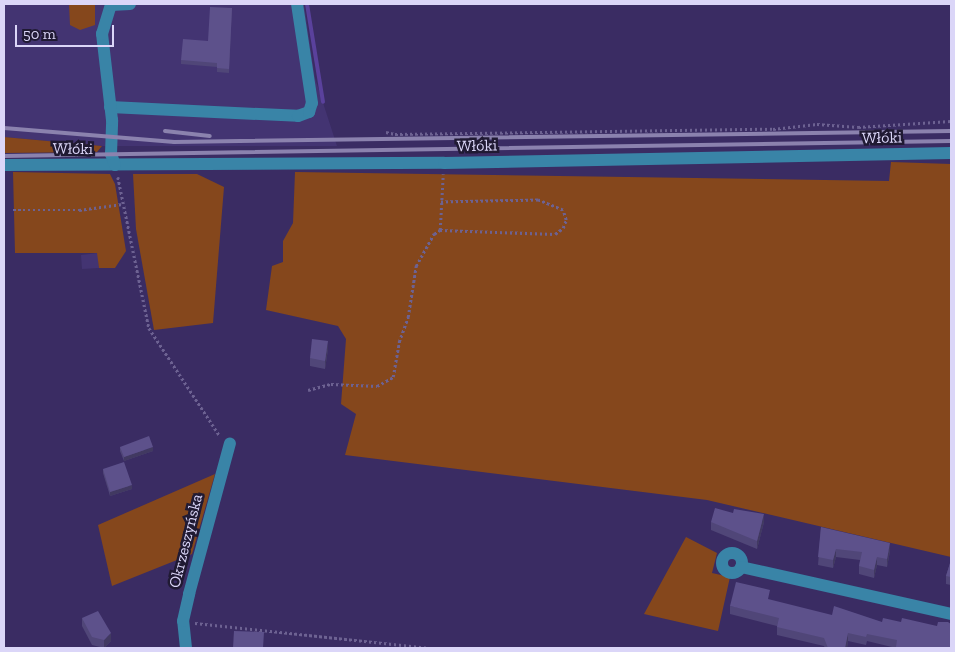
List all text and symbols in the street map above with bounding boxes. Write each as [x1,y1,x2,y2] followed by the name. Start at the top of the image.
[18,15,116,47] scale bar
[23,25,56,43] text: 50 m
[862,128,902,148] street label: Włóki
[457,136,497,156] street label: Włóki
[53,139,93,159] street label: Włóki
[165,492,207,590] street label: Okrzeszyńska

